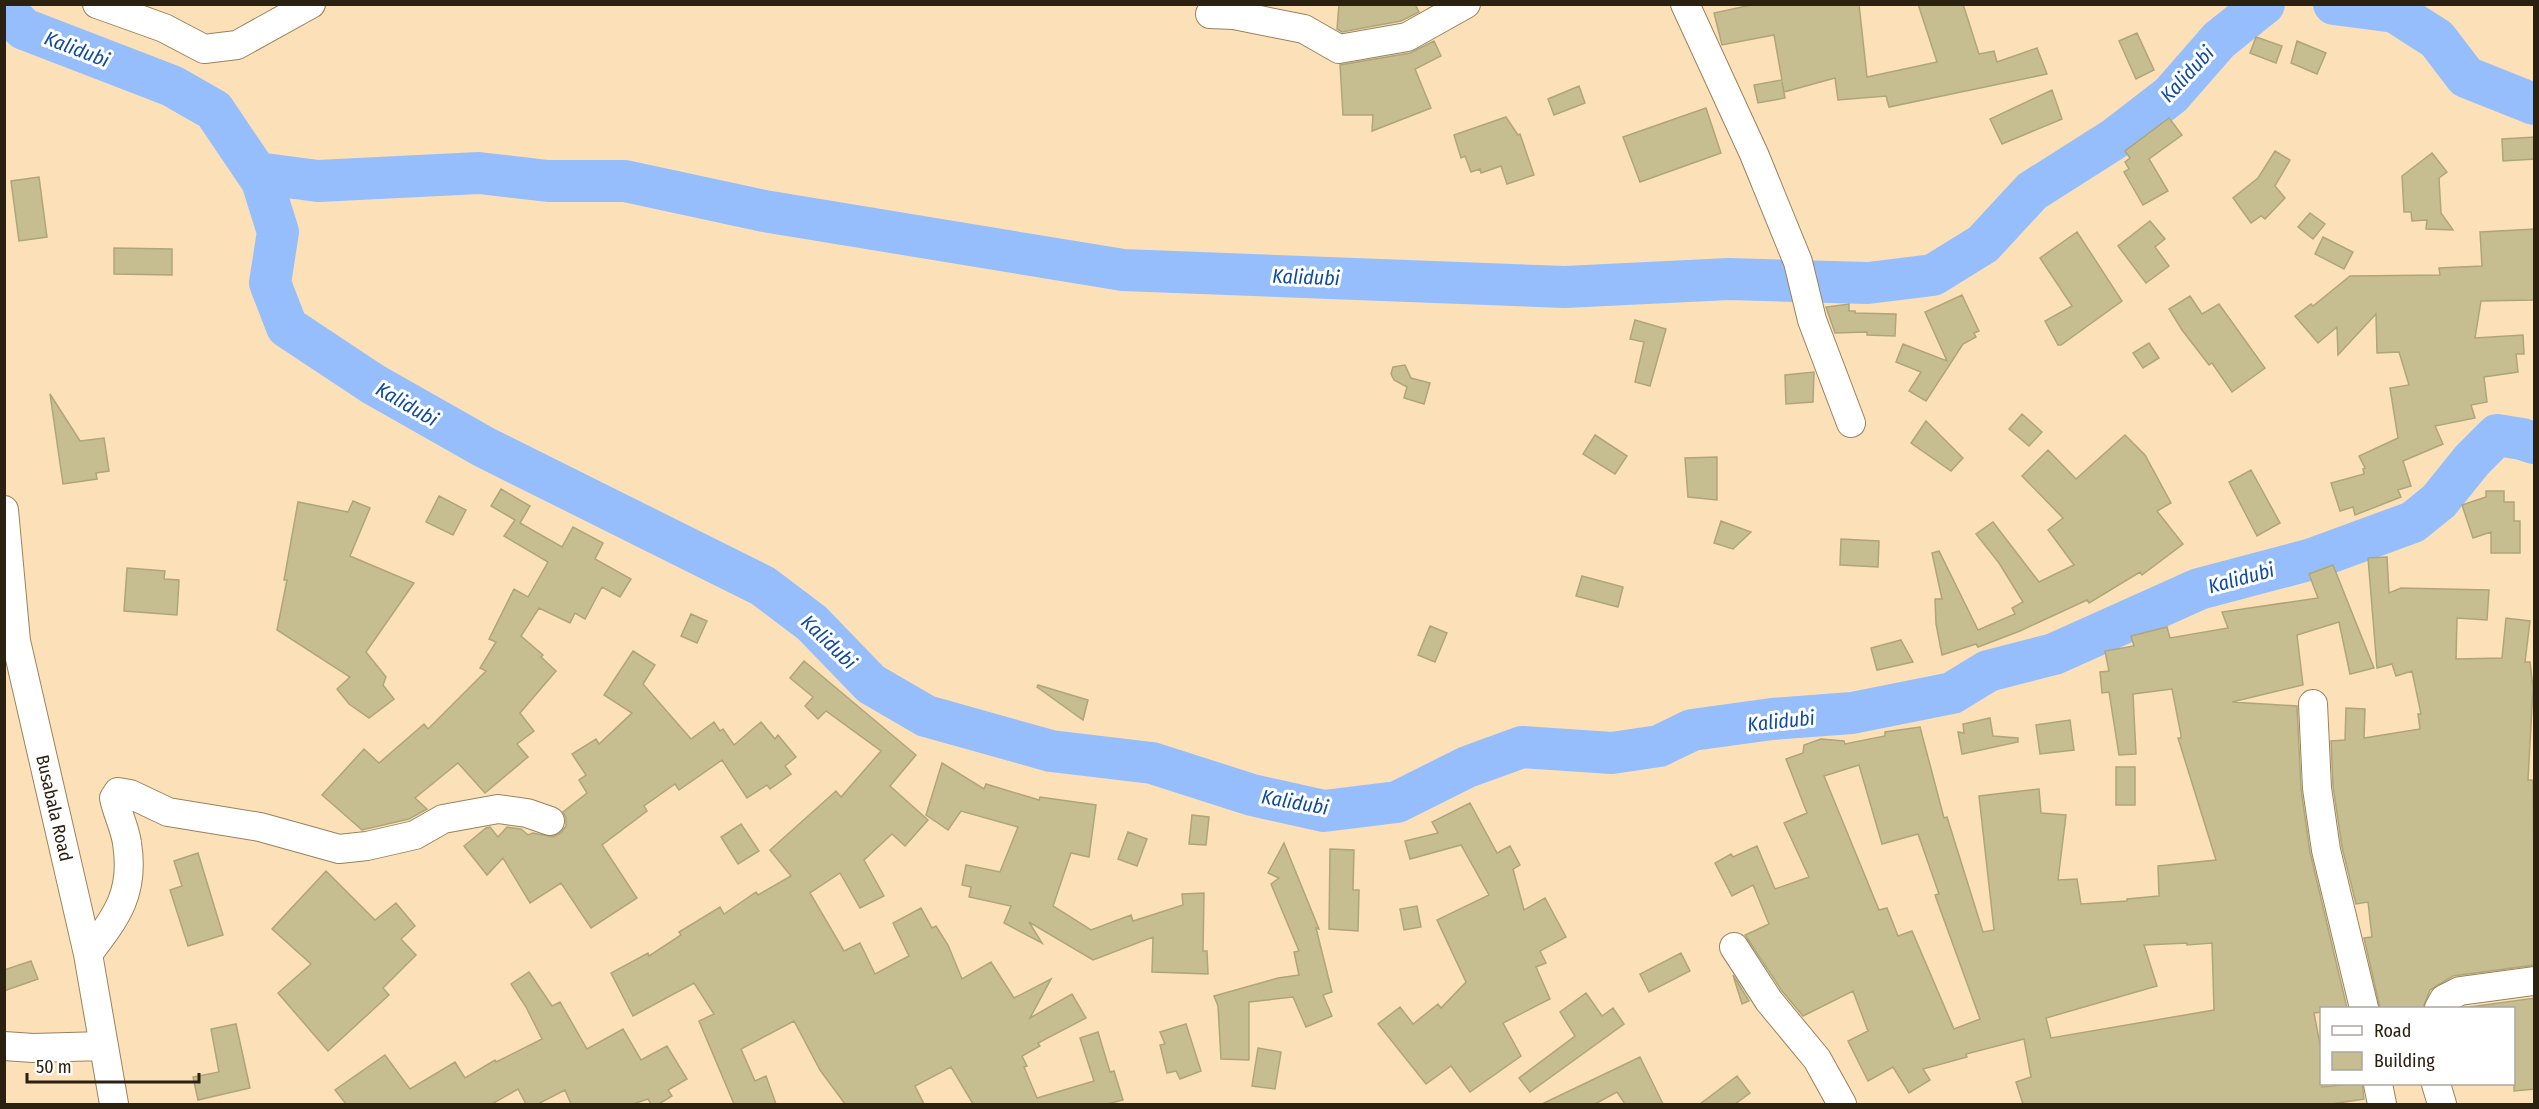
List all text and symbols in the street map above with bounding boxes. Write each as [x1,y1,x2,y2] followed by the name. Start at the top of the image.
[41,26,113,72] water label: Kalidubi
[2155,41,2219,107] water label: Kalidubi
[1272,264,1340,290] water label: Kalidubi
[372,377,442,431] water label: Kalidubi
[2205,558,2277,598] water label: Kalidubi
[796,610,862,674] water label: Kalidubi
[1746,706,1816,736] water label: Kalidubi
[31,753,77,863] street label: Busabala Road
[1260,784,1330,820] water label: Kalidubi
[2320,1007,2515,1085] legend
[2374,1020,2411,1042] text: Road
[27,1046,200,1084] scale bar
[2374,1050,2435,1072] text: Building
[36,1056,72,1078] text: 50 m

